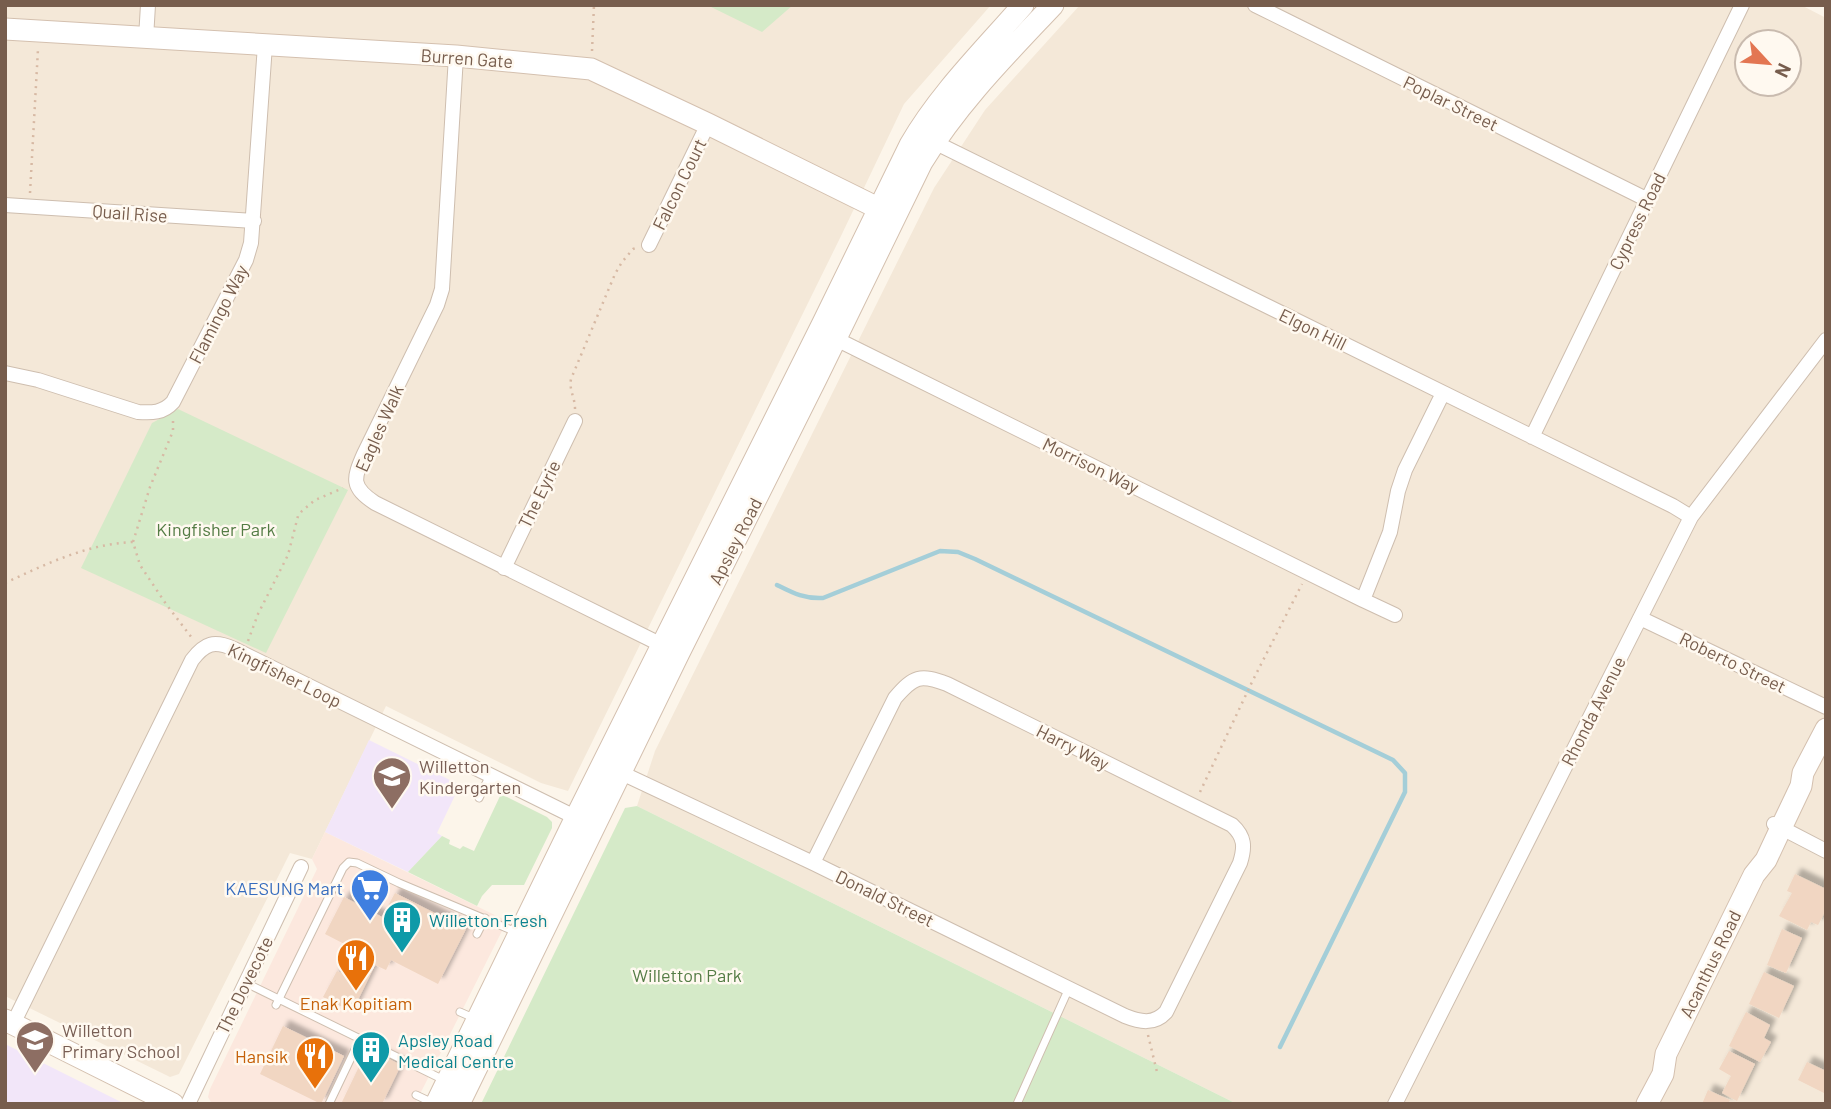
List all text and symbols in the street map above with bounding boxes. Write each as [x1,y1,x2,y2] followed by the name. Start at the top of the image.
[1733,28,1803,98] north arrow
[420,44,514,72] street label: Burren Gate
[1771,60,1797,81] text: N
[1400,71,1502,135] street label: Poplar Street
[647,135,711,233] street label: Falcon Court
[1604,169,1670,273] street label: Cypress Road
[92,199,168,227] street label: Quail Rise
[184,261,252,367] street label: Flamingo Way
[1276,303,1350,355] street label: Elgon Hill
[350,381,408,475] street label: Eagles Walk
[1039,432,1143,498] street label: Morrison Way
[513,456,565,532] street label: The Eyrie
[704,494,766,588] street label: Apsley Road
[156,518,276,540] park label: Kingfisher Park
[1676,627,1790,697] street label: Roberto Street
[225,638,345,712] street label: Kingfisher Loop
[1556,653,1630,769] street label: Rhonda Avenue
[1033,719,1113,775] street label: Harry Way
[371,755,413,810] school or university icon: Willetton Kindergarten
[419,755,521,798] place label: Willetton Kindergarten
[832,865,938,931] street label: Donald Street
[349,867,391,922] supermarket icon: KAESUNG Mart
[225,877,343,899] place label: KAESUNG Mart
[381,899,423,954] building icon: Willetton Fresh
[1674,907,1746,1021] street label: Acanthus Road
[429,909,547,931] place label: Willetton Fresh
[211,932,277,1038] street label: The Dovecote
[335,937,377,992] restaurant icon: Enak Kopitiam
[632,964,742,986] park label: Willetton Park
[300,992,412,1014] place label: Enak Kopitiam
[14,1019,56,1074] school or university icon: Willetton Primary School
[62,1019,180,1062] place label: Willetton Primary School
[350,1029,392,1084] building icon: Apsley Road Medical Centre
[398,1029,514,1072] place label: Apsley Road Medical Centre
[294,1035,336,1090] restaurant icon: Hansik
[235,1045,288,1067] place label: Hansik

